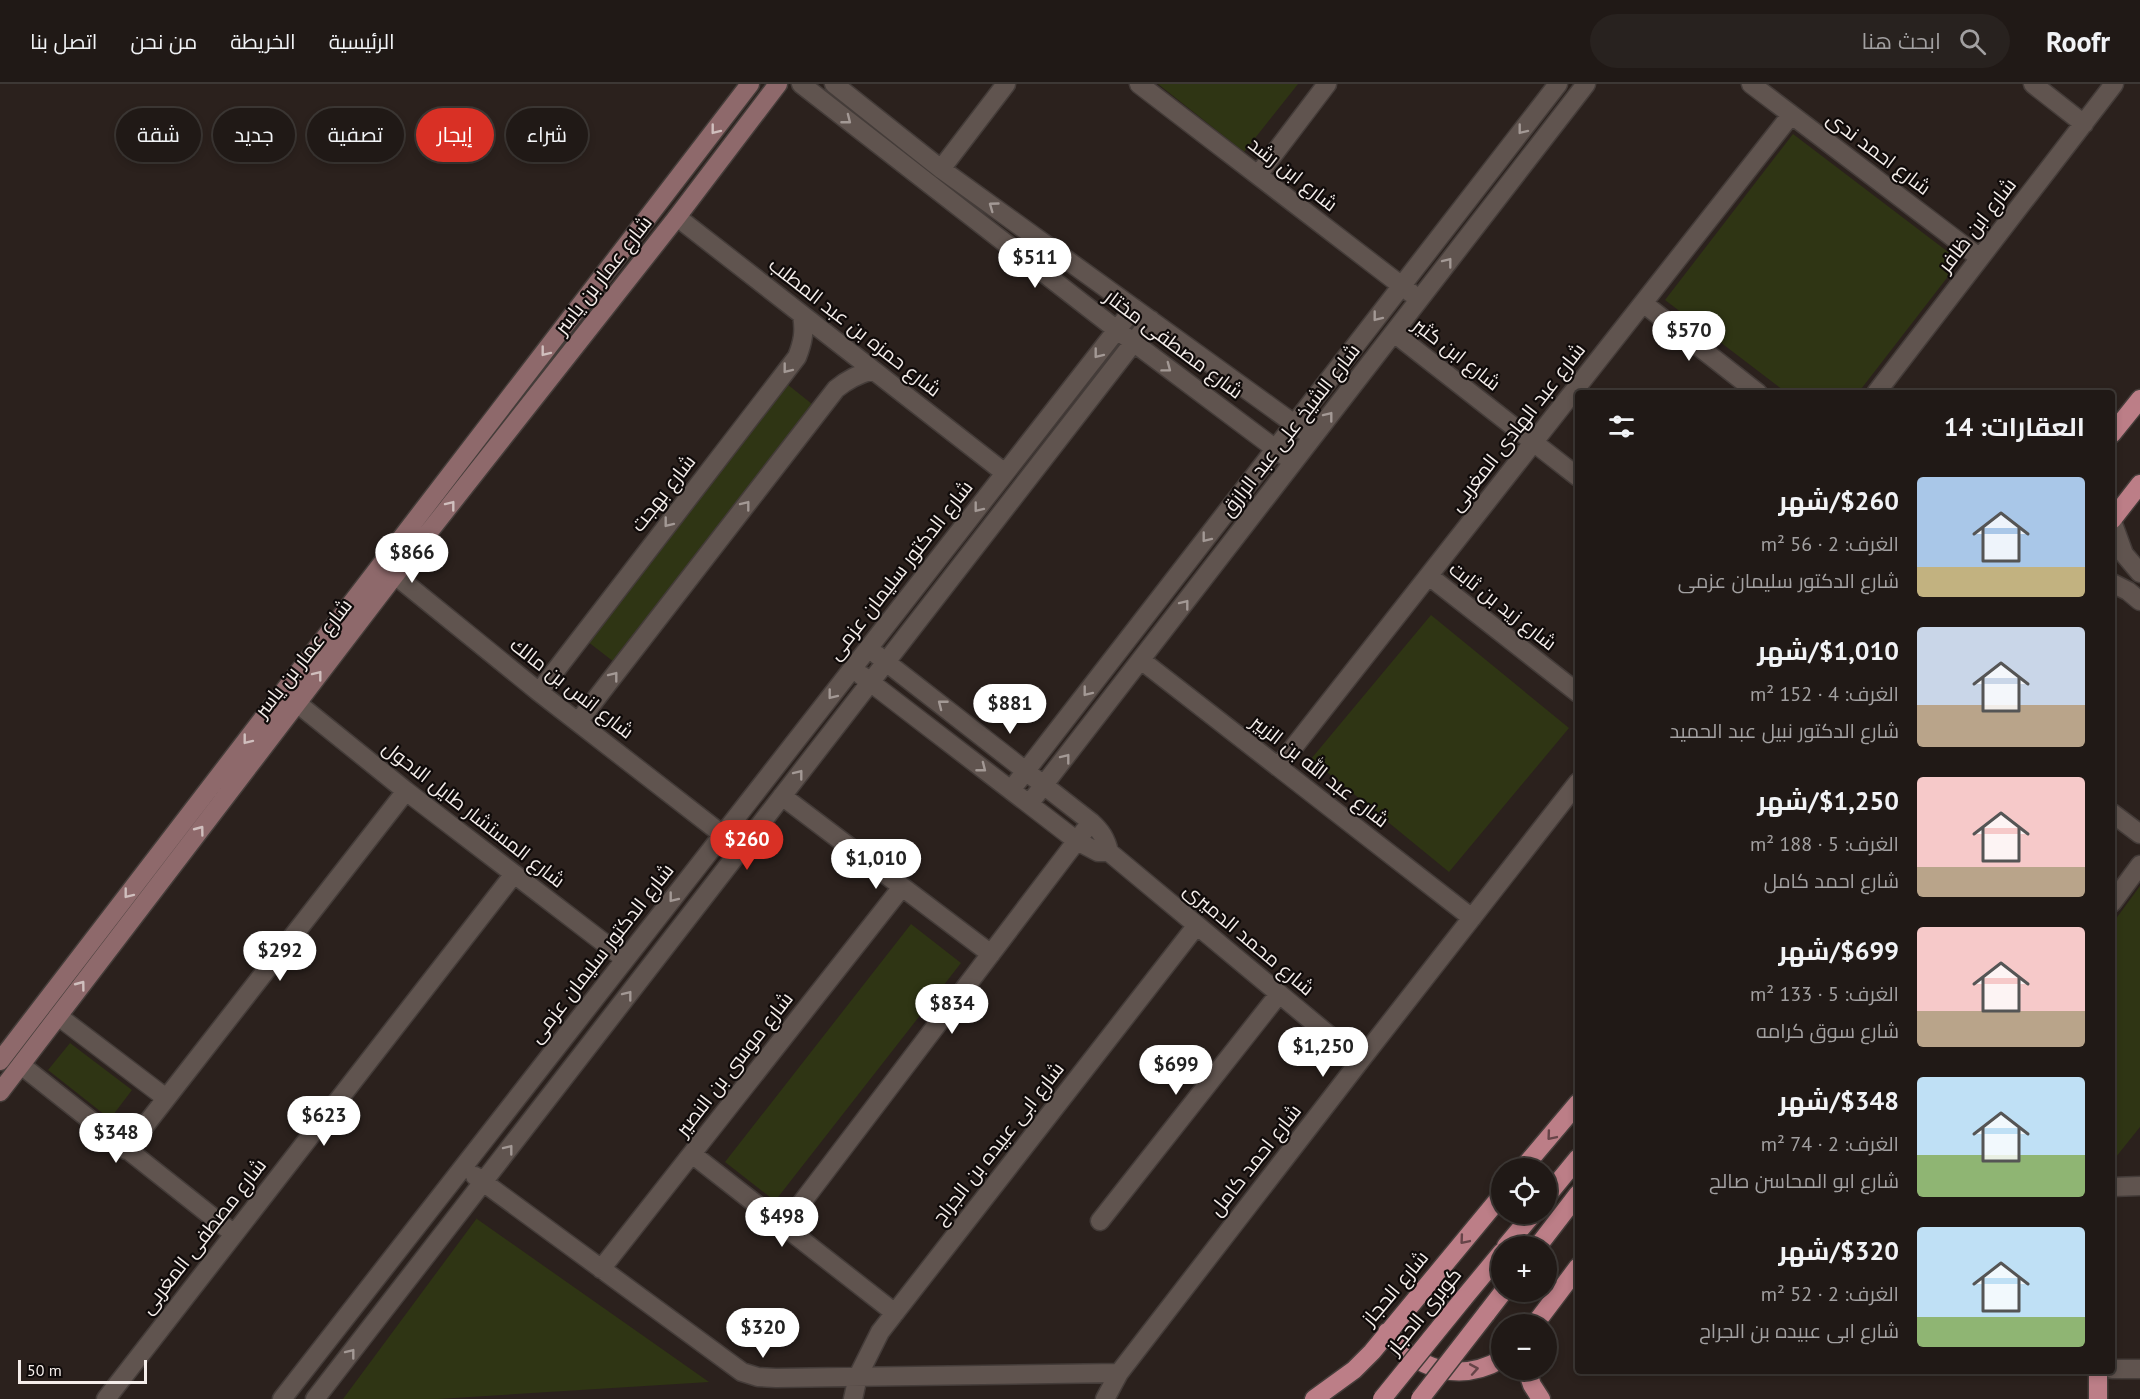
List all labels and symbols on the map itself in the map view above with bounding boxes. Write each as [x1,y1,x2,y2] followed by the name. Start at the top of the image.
[1821,105,1936,202] street label: شارع احمد ندى
[841,113,852,124] one-way arrow
[711,124,722,135] one-way arrow
[1519,124,1530,135] one-way arrow
[1242,131,1343,218] street label: شارع ابن رشد
[1931,172,2023,279] street label: شارع ابن ظافر
[988,203,999,214] one-way arrow
[548,210,658,341] street label: شارع عمار بن ياسر
[999,238,1071,289] pin: $511
[763,252,947,403] street label: شارع حمزه بن عبد المطلب
[1441,257,1452,268] one-way arrow
[1098,283,1248,405] street label: شارع مصطفى مختار
[1373,311,1384,322] one-way arrow
[1406,311,1506,397] street label: شارع ابن كثير
[1653,311,1725,362] pin: $570
[1443,337,1592,517] street label: شارع عبد الهادى المغربى
[1214,338,1367,522] street label: شارع الشيخ على عبد الرازق
[541,345,552,356] one-way arrow
[1094,348,1105,359] one-way arrow
[1161,361,1172,372] one-way arrow
[784,362,795,373] one-way arrow
[1322,412,1333,423] one-way arrow
[625,449,702,537] street label: شارع بهجت
[822,475,979,666] street label: شارع الدكتور سليمان عزمى
[443,500,454,511] one-way arrow
[739,501,750,512] one-way arrow
[974,501,985,512] one-way arrow
[665,517,676,528] one-way arrow
[1202,531,1213,542] one-way arrow
[376,533,448,584] pin: $866
[1443,556,1562,657] street label: شارع زيد بن ثابت
[248,593,358,724] street label: شارع عمار بن ياسر
[1177,599,1188,610] one-way arrow
[504,631,639,745] street label: شارع انس بن مالك
[311,671,322,682] one-way arrow
[607,672,618,683] one-way arrow
[974,684,1046,735] pin: $881
[1083,686,1094,697] one-way arrow
[828,688,839,699] one-way arrow
[937,701,948,712] one-way arrow
[1244,708,1394,834] street label: شارع عبد الله بن الزبير
[243,733,254,744] one-way arrow
[377,735,571,894] street label: شارع المستشار طايل الاحول
[1058,754,1069,765] one-way arrow
[975,761,986,772] one-way arrow
[792,770,803,781] one-way arrow
[711,820,783,871] pin: $260
[192,826,203,837] one-way arrow
[827,839,925,890] pin: $1,010
[523,858,680,1049] street label: شارع الدكتور سليمان عزمى
[1178,877,1320,1002] street label: شارع محمد الدميرى
[125,888,136,899] one-way arrow
[670,891,681,902] one-way arrow
[244,931,316,982] pin: $292
[74,980,85,991] one-way arrow
[916,984,988,1035] pin: $834
[669,986,799,1143] street label: شارع موسى بن النصير
[621,990,632,1001] one-way arrow
[1274,1027,1372,1078] pin: $1,250
[1140,1045,1212,1096] pin: $699
[926,1056,1071,1230] street label: شارع ابى عبيده بن الجراح
[288,1096,360,1147] pin: $623
[1203,1099,1308,1222] street label: شارع احمد كامل
[80,1113,152,1164] pin: $348
[1547,1129,1558,1140] one-way arrow
[501,1144,512,1155] one-way arrow
[134,1153,273,1320] street label: شارع مصطفى المغربى
[746,1197,818,1248] pin: $498
[1460,1233,1471,1244] one-way arrow
[1355,1245,1435,1332] street label: شارع الحجاز
[1380,1262,1467,1361] street label: كوبرى الحجاز
[727,1308,799,1359] pin: $320
[343,1348,354,1359] one-way arrow
[18,1357,147,1384] scale bar
[1469,1363,1479,1376] one-way arrow

